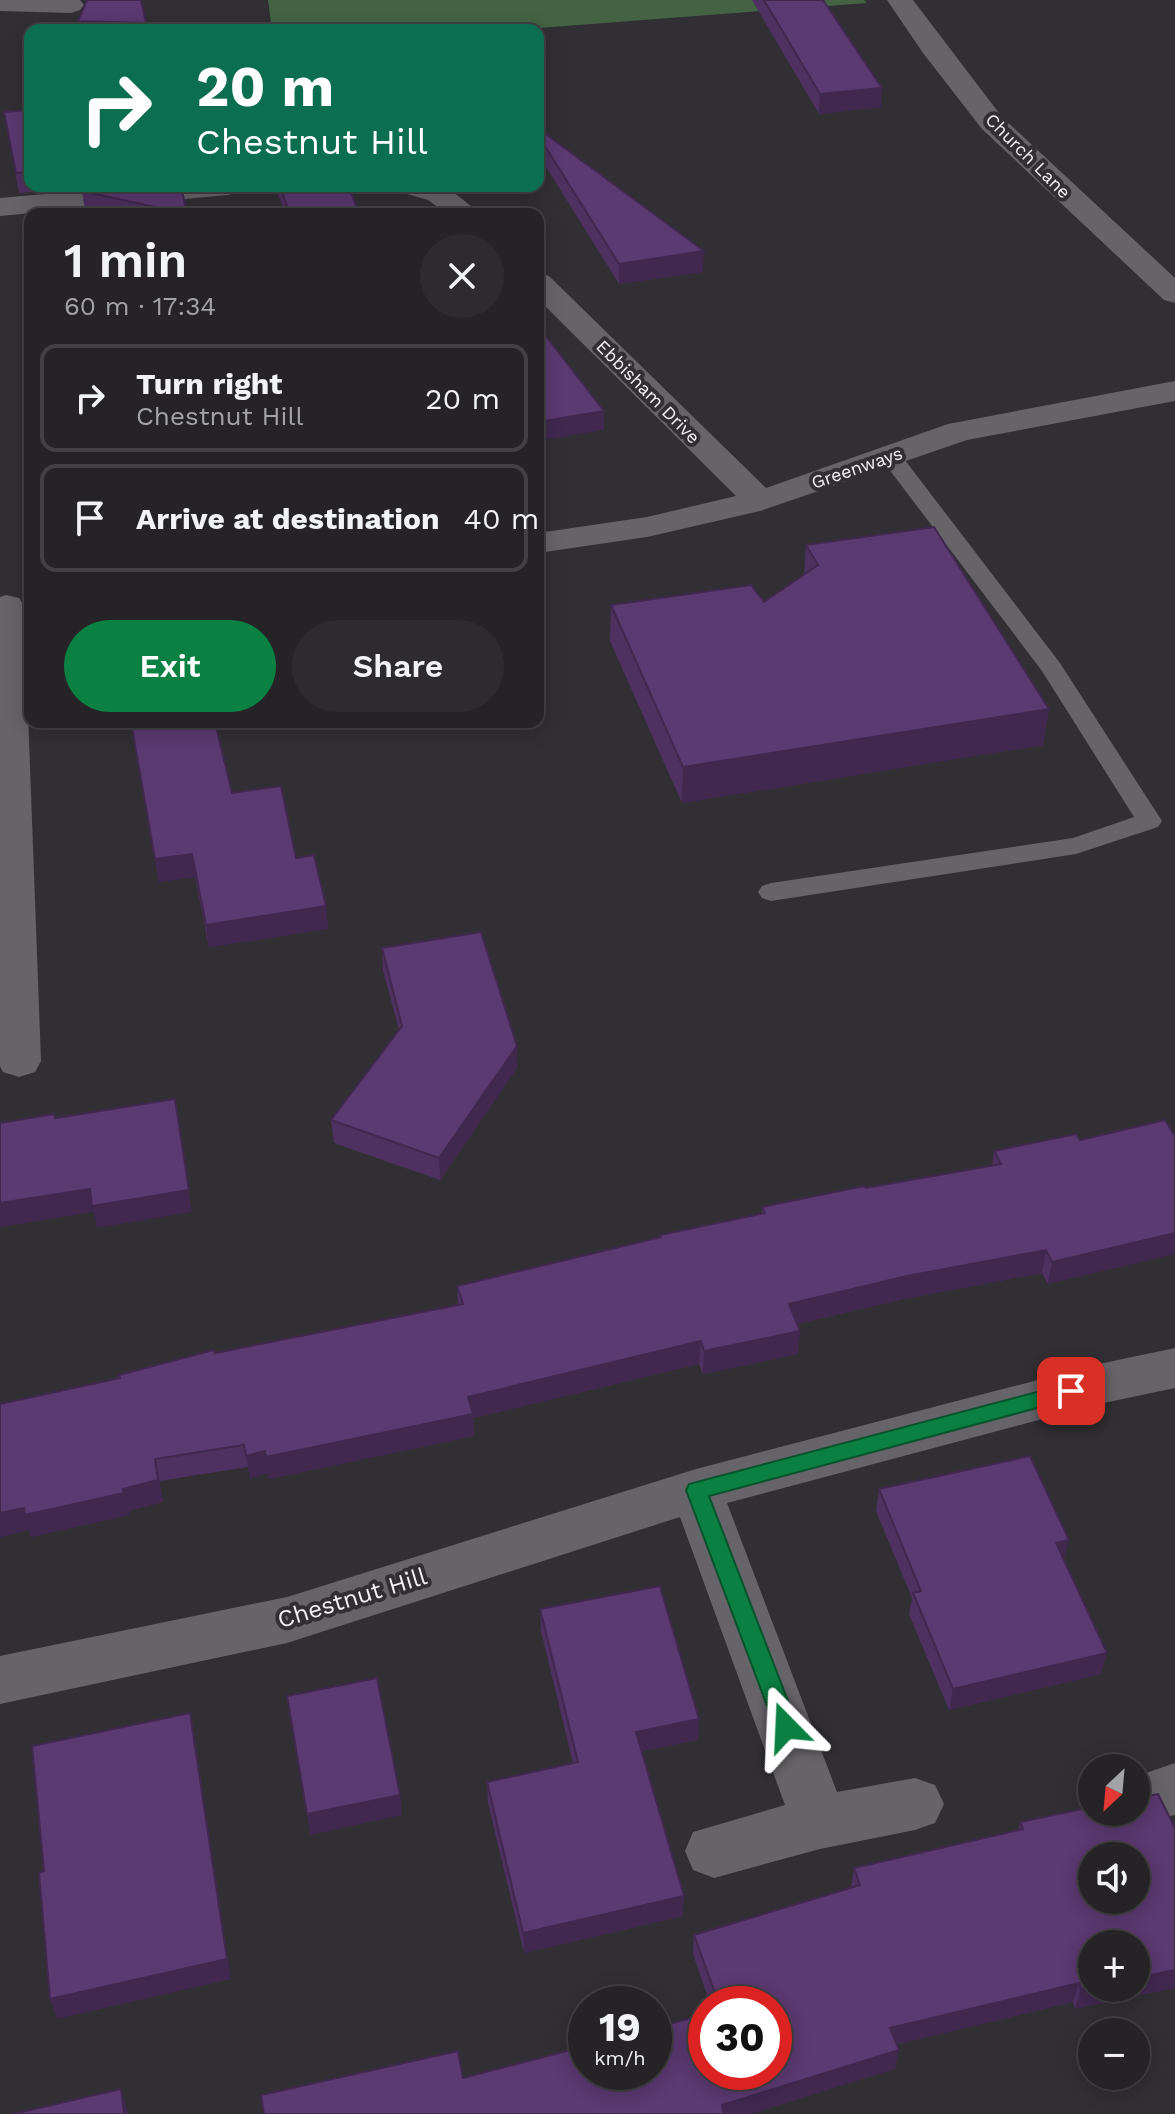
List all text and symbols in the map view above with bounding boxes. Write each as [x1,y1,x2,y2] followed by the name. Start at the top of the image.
[196,54,334,120] text: 20 m
[64,56,168,160] icon: right
[982,109,1075,202] street label: Church Lane
[196,121,428,163] text: Chestnut Hill
[64,232,187,289] text: 1 min
[420,234,504,318] button: close
[64,291,216,321] text: 60 m · 17:34
[592,336,704,448] street label: Ebbisham Drive
[136,366,282,401] text: Turn right
[68,376,112,420] icon: right
[425,381,500,416] text: 20 m
[136,401,303,431] text: Chestnut Hill
[809,442,905,493] street label: Greenways
[68,496,112,540] icon: arrive
[136,501,440,536] text: Arrive at destination
[464,501,539,536] text: 40 m
[64,620,276,712] button: Exit
[292,620,504,712] button: Share
[1037,1357,1105,1425] pin
[1049,1369,1093,1413] icon: arrive
[274,1562,431,1634] street label: Chestnut Hill
[744,1685,828,1769] position arrow
[1078,1754,1150,1826] north arrow
[1078,1754,1150,2090] map controls
[1078,1842,1150,1914] button: sound
[1078,1930,1150,2002] button: +
[688,1986,792,2090] speed limit sign: 30
[599,2004,641,2051] text: 19
[1078,2018,1150,2090] button: −
[594,2046,646,2070] text: km/h

